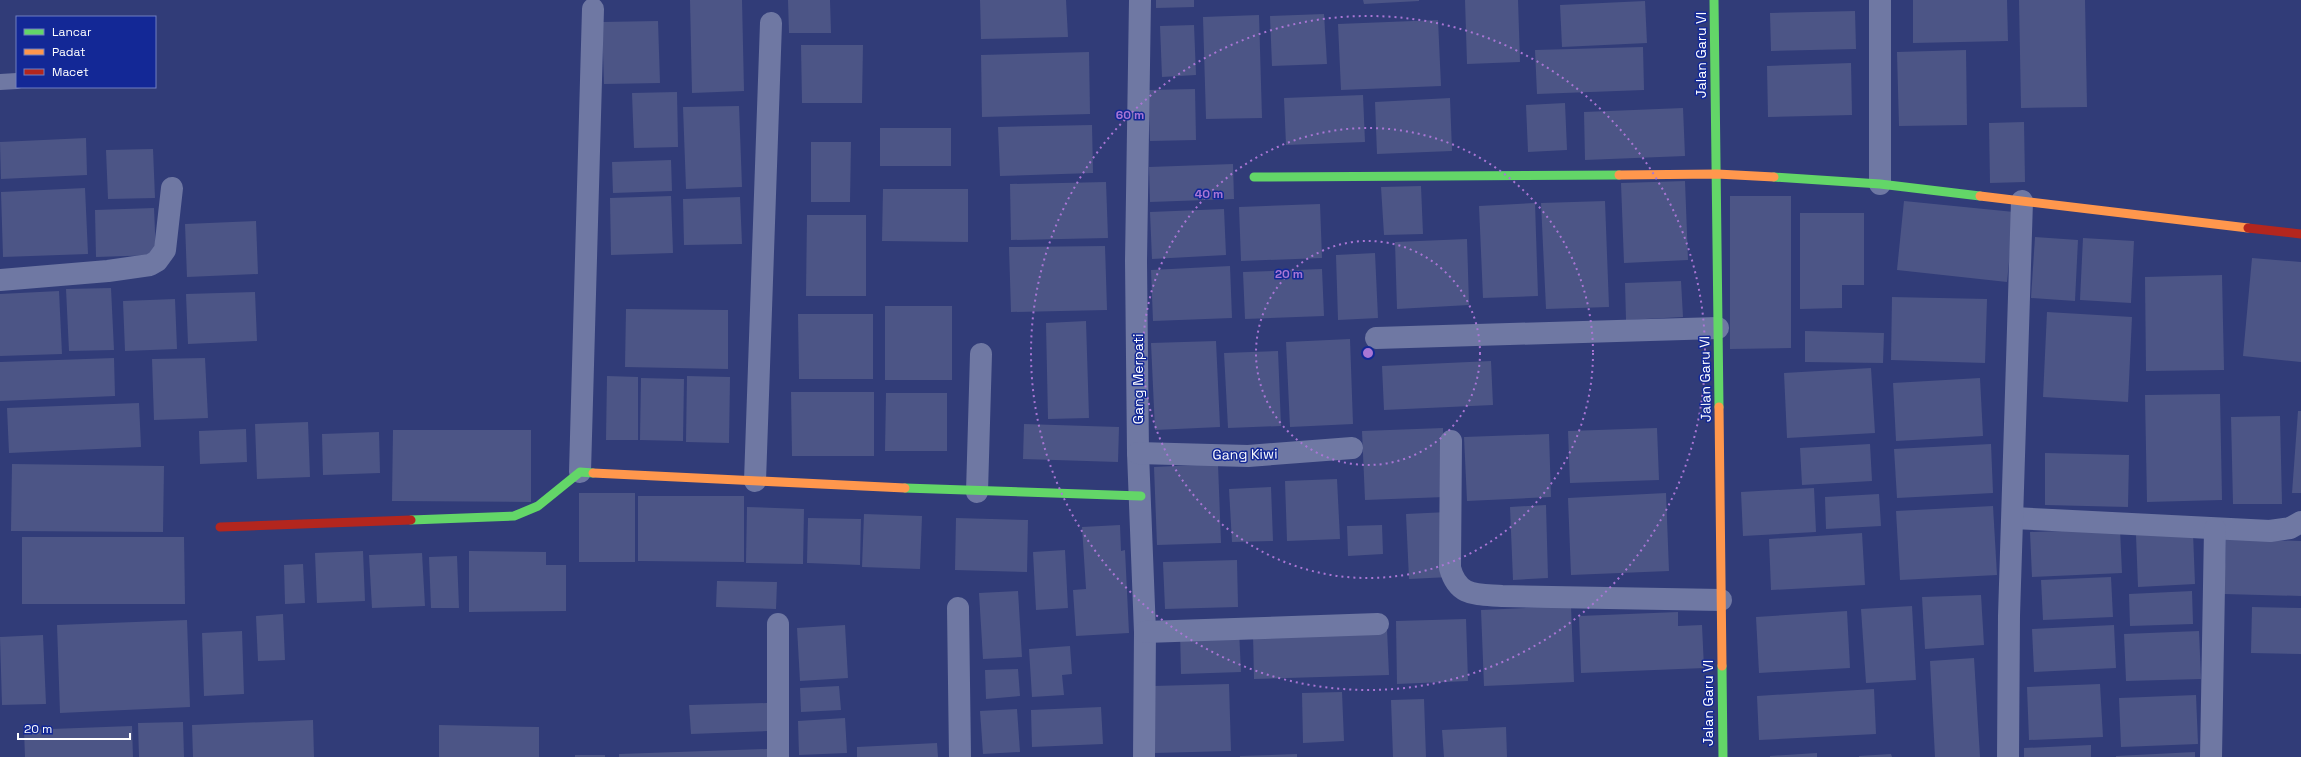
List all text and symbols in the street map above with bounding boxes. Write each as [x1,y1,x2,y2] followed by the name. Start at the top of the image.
[1692,12,1710,98] street label: Jalan Garu VI
[16,16,156,88] legend
[52,24,92,40] text: Lancar
[52,44,86,60] text: Padat
[52,64,89,80] text: Macet
[1116,107,1144,123] text: 60 m
[1195,186,1223,202] text: 40 m
[1275,266,1303,282] text: 20 m
[1129,334,1147,424] street label: Gang Merpati
[1695,336,1715,422] street label: Jalan Garu VI
[1361,346,1375,360] centre of rings
[1212,444,1278,464] street label: Gang Kiwi
[1699,660,1717,746] street label: Jalan Garu VI
[18,715,130,741] scale bar
[24,721,52,737] text: 20 m

